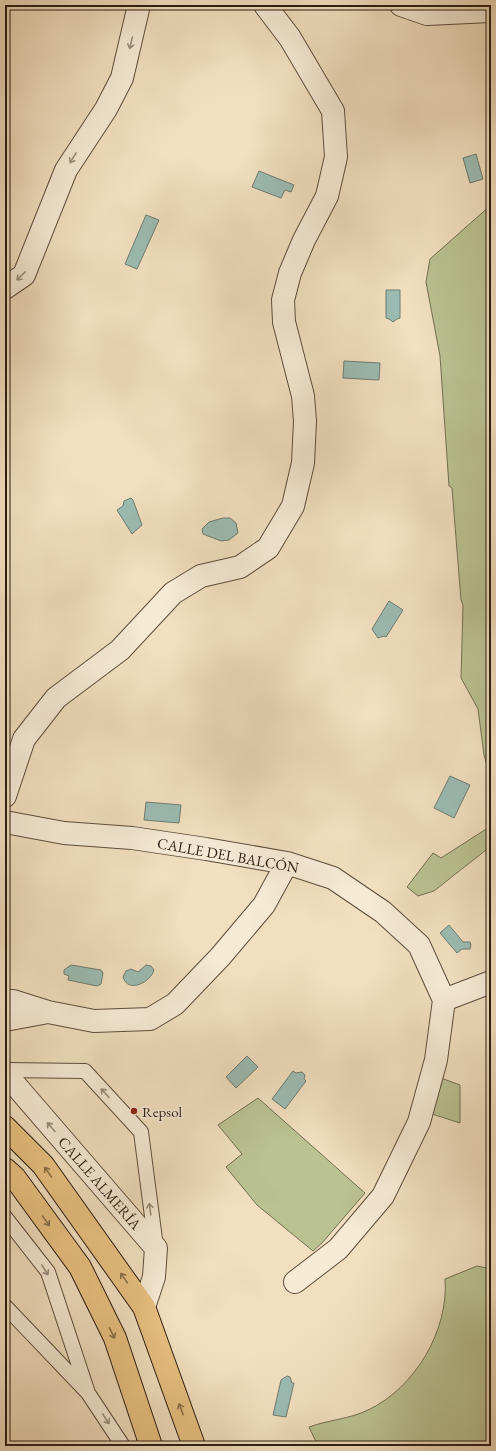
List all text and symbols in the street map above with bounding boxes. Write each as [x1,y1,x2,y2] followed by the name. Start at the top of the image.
[126,36,134,49] one-way arrow
[69,152,77,163] one-way arrow
[16,271,26,281] one-way arrow
[156,833,300,877] street label: CALLE DEL BALCÓN
[101,1088,110,1098] one-way arrow
[142,1102,182,1121] place label: Repsol
[129,1106,139,1116] marker: Repsol
[47,1121,56,1132] one-way arrow
[54,1132,146,1234] street label: CALLE ALMERÍA
[44,1167,52,1178] one-way arrow
[146,1203,154,1216] one-way arrow
[42,1215,50,1226] one-way arrow
[42,1264,50,1276] one-way arrow
[120,1273,128,1284] one-way arrow
[109,1327,116,1339] one-way arrow
[176,1404,184,1416] one-way arrow
[102,1413,110,1425] one-way arrow

